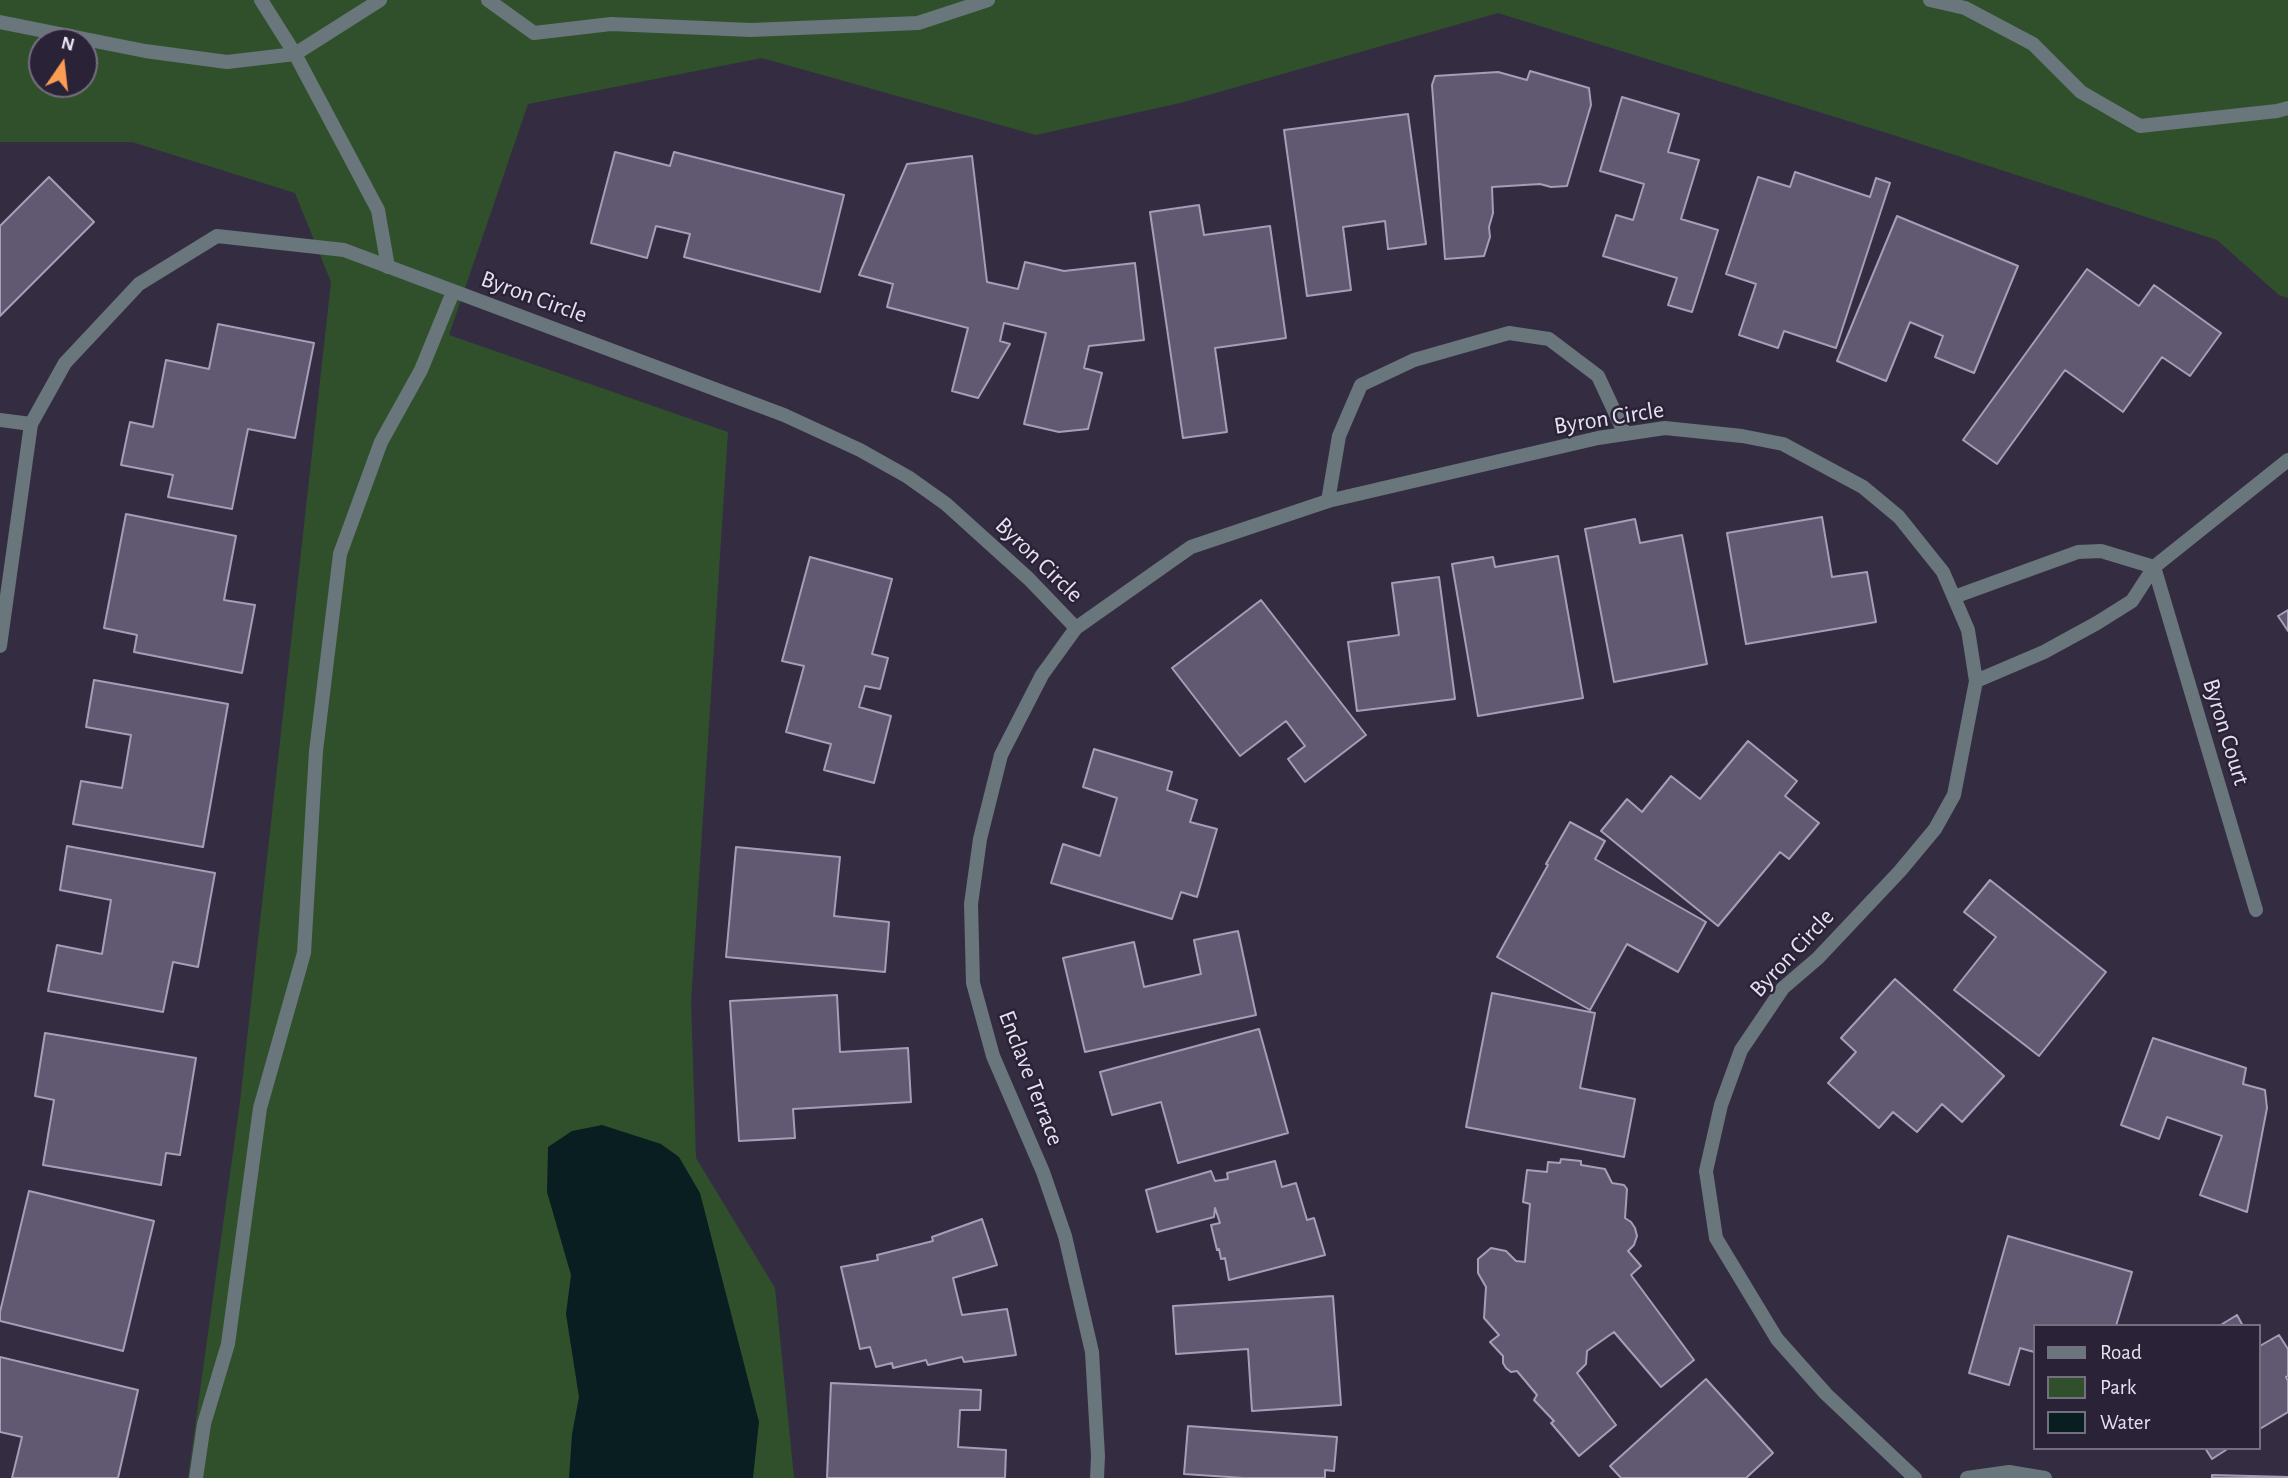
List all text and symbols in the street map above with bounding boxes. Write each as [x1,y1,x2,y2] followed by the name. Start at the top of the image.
[28,28,98,98] north arrow
[59,33,76,55] text: N
[477,264,591,330] street label: Byron Circle
[1552,395,1666,441] street label: Byron Circle
[989,511,1089,609] street label: Byron Circle
[2196,675,2256,789] street label: Byron Court
[1744,903,1840,1003] street label: Byron Circle
[992,1006,1070,1150] street label: Enclave Terrace
[2032,1324,2260,1450] legend
[2100,1342,2142,1363] text: Road
[2100,1377,2136,1398] text: Park
[2100,1412,2150,1433] text: Water

